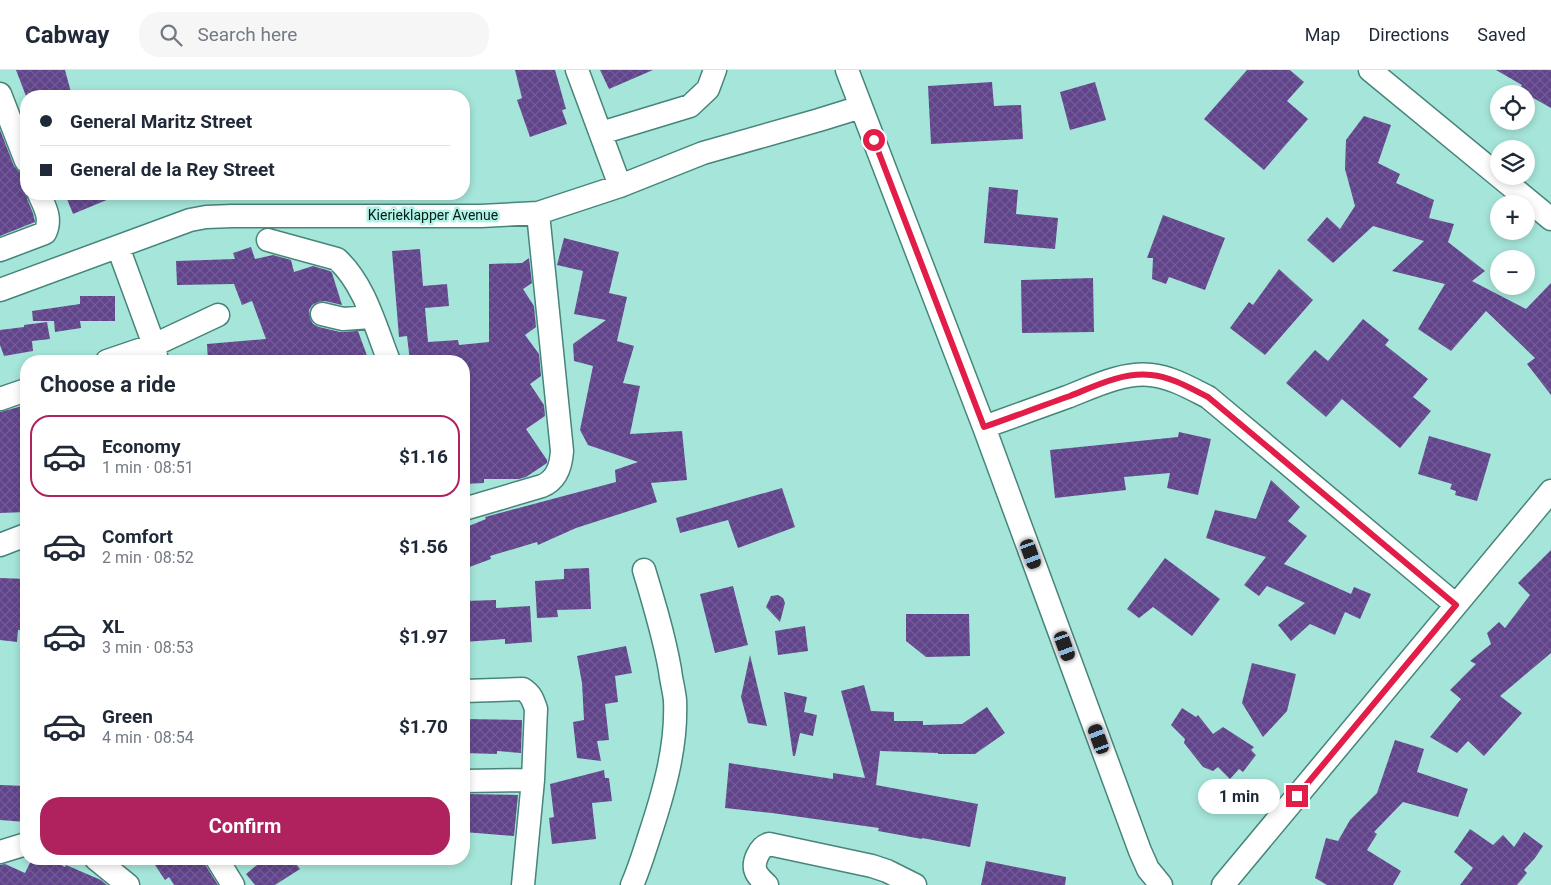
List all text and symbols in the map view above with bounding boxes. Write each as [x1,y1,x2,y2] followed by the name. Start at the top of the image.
[139,12,489,57] search box
[25,21,109,49] text: Cabway
[157,21,185,49] icon: search
[197,23,297,46] text: Search here
[1305,24,1340,45] text: Map
[1368,24,1449,45] text: Directions
[1477,24,1526,45] text: Saved
[1490,85,1535,295] map controls
[1490,85,1535,130] button: locate
[70,110,252,133] text: General Maritz Street
[863,129,885,151] route start
[1490,140,1535,185] button: layers
[70,158,275,181] text: General de la Rey Street
[1490,195,1535,240] button: +
[368,207,498,223] street label: Kierieklapper Avenue
[1490,250,1535,295] button: −
[40,372,176,397] text: Choose a ride
[42,434,87,479] icon: car
[102,435,181,458] text: Economy
[399,445,448,468] text: $1.16
[102,458,194,477] text: 1 min · 08:51
[42,524,87,569] icon: car
[102,525,173,548] text: Comfort
[399,535,448,558] text: $1.56
[1018,537,1043,571] car
[102,548,194,567] text: 2 min · 08:52
[42,614,87,659] icon: car
[102,615,124,638] text: XL
[399,625,448,648] text: $1.97
[1052,629,1077,663] car
[102,638,194,657] text: 3 min · 08:53
[42,704,87,749] icon: car
[102,705,153,728] text: Green
[399,715,448,738] text: $1.70
[1086,722,1111,756] car
[102,728,194,747] text: 4 min · 08:54
[1197,778,1280,814] callout: 1 min
[1286,785,1308,807] route end
[1219,787,1259,806] text: 1 min
[40,797,450,855] button: Confirm

